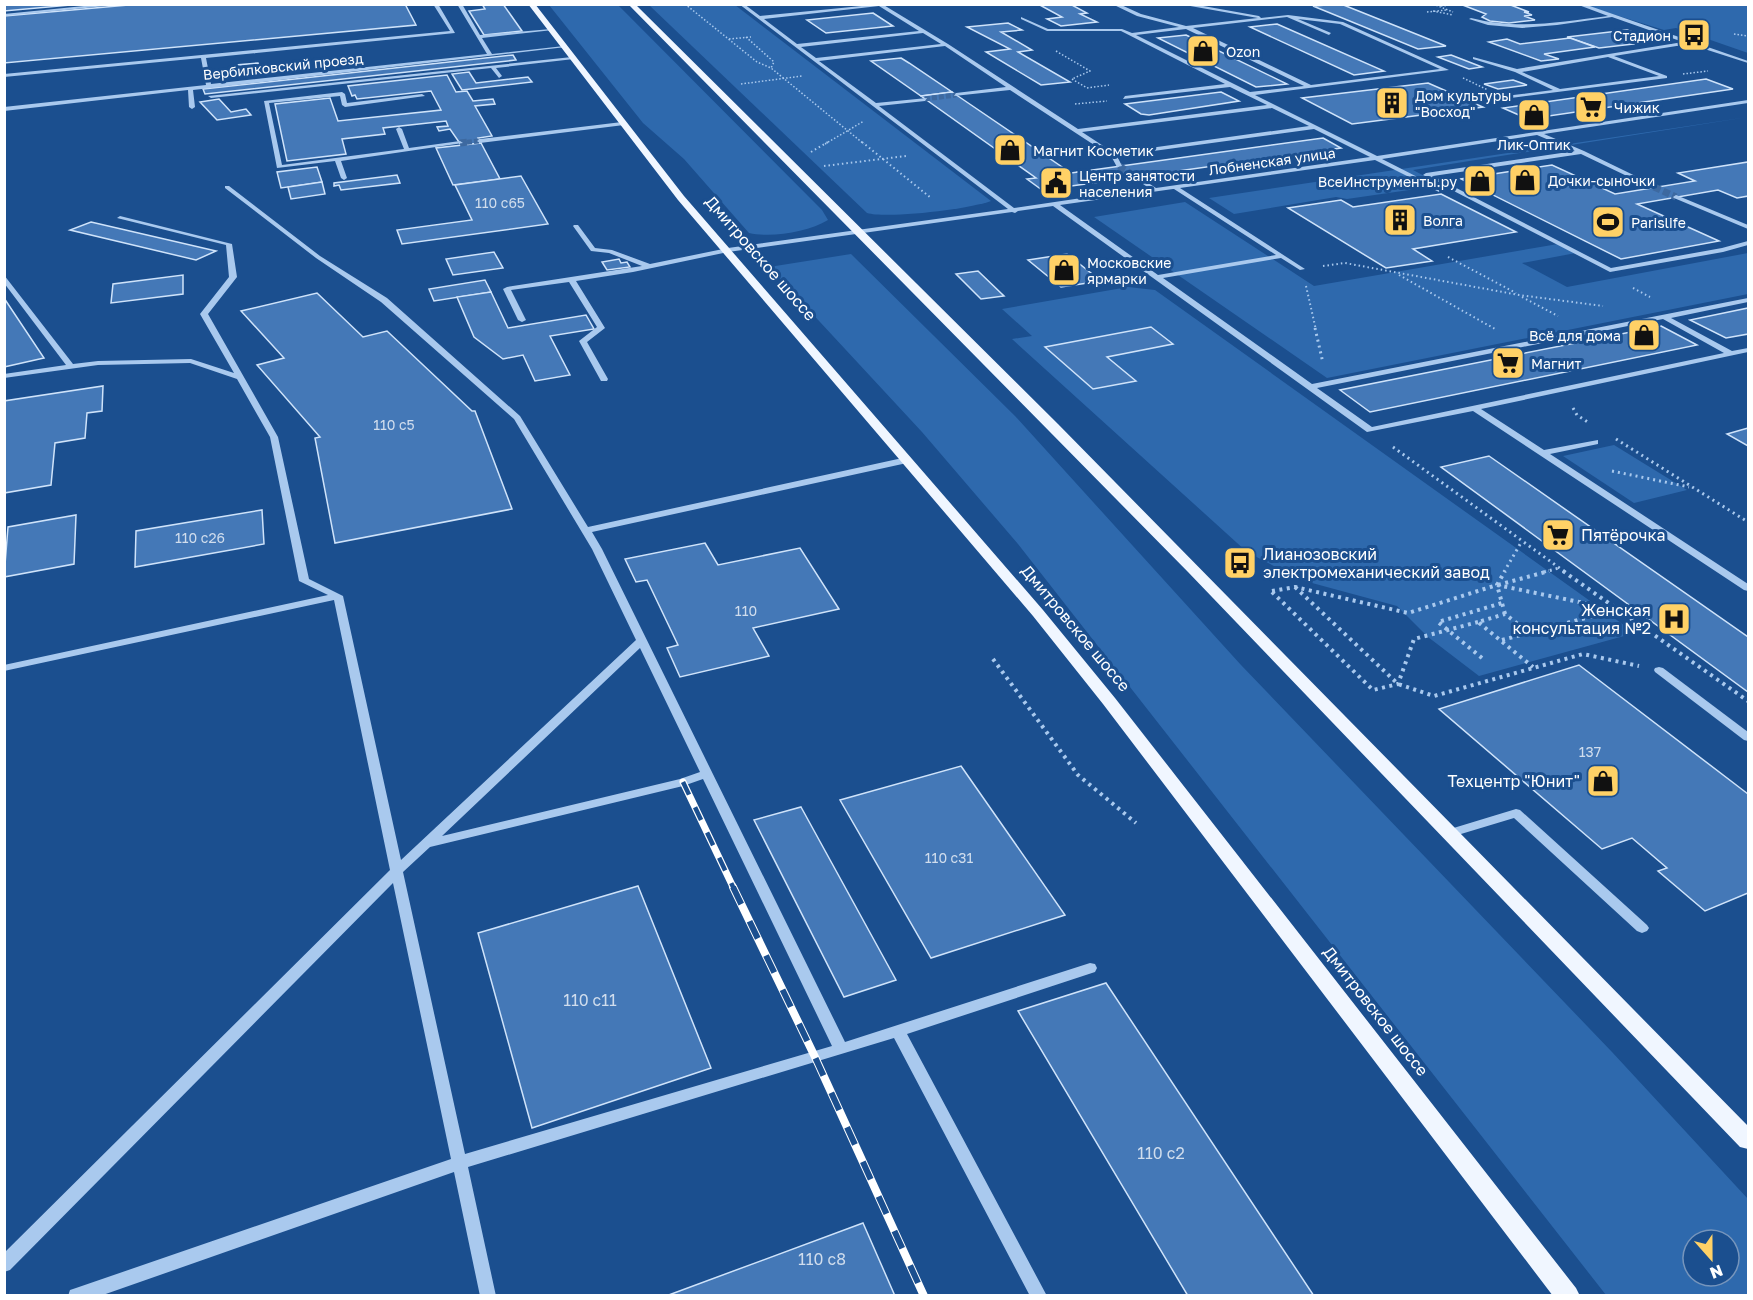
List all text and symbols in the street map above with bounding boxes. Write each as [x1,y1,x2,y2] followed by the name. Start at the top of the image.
[1676,17,1712,53] bus stop icon: Стадион
[1613,27,1671,44] place label: Стадион
[1185,33,1221,69] shop icon: Ozon
[1226,43,1260,60] place label: Ozon
[202,49,364,83] street label: Вербилковский проезд
[1374,85,1410,121] building icon: Дом культуры "Восход"
[1415,87,1511,120] place label: Дом культуры "Восход"
[1573,89,1609,125] supermarket icon: Чижик
[1516,97,1552,133] shop icon: Лик-Оптик
[1614,99,1660,116] place label: Чижик
[992,132,1028,168] shop icon: Магнит Косметик
[1497,136,1571,153] place label: Лик-Оптик
[1033,142,1154,159] place label: Магнит Косметик
[1207,144,1337,178] street label: Лобненская улица
[1507,162,1543,198] shop icon: Дочки-сыночки
[1462,163,1498,199] shop icon: ВсеИнструменты.ру
[1038,165,1074,201] public building icon: Центр занятости населения
[1079,167,1195,200] place label: Центр занятости населения
[1548,172,1655,189] place label: Дочки-сыночки
[1318,173,1457,190] place label: ВсеИнструменты.ру
[701,191,821,325] street label: Дмитровское шоссе
[475,194,525,211] house number: 110 с65
[1382,202,1418,238] building icon: Волга
[1590,204,1626,240] sports icon: Parislife
[1423,212,1463,229] place label: Волга
[1631,214,1686,231] place label: Parislife
[1046,252,1082,288] shop icon: Московские ярмарки
[1087,254,1172,287] place label: Московские ярмарки
[1626,317,1662,353] shop icon: Всё для дома
[1529,327,1621,344] place label: Всё для дома
[1490,345,1526,381] supermarket icon: Магнит
[1531,355,1581,372] place label: Магнит
[373,416,415,433] house number: 110 с5
[1540,517,1576,553] supermarket icon: Пятёрочка
[1581,525,1665,545] place label: Пятёрочка
[175,529,225,546] house number: 110 с26
[1263,544,1490,582] place label: Лианозовский электромеханический завод
[1222,545,1258,581] bus stop icon: Лианозовский электромеханический завод
[1017,561,1135,695] street label: Дмитровское шоссе
[1513,600,1651,638] place label: Женская консультация №2
[1656,601,1692,637] hospital icon: Женская консультация №2
[735,602,757,619] house number: 110
[1579,743,1601,760] house number: 137
[1585,763,1621,799] shop icon: Техцентр "Юнит"
[1447,771,1580,791] place label: Техцентр "Юнит"
[925,849,973,866] house number: 110 с31
[1319,942,1433,1080] street label: Дмитровское шоссе
[563,990,617,1010] house number: 110 с11
[1137,1143,1185,1163] house number: 110 с2
[1681,1228,1741,1288] north arrow
[798,1249,846,1269] house number: 110 с8
[1707,1260,1726,1284] text: N

